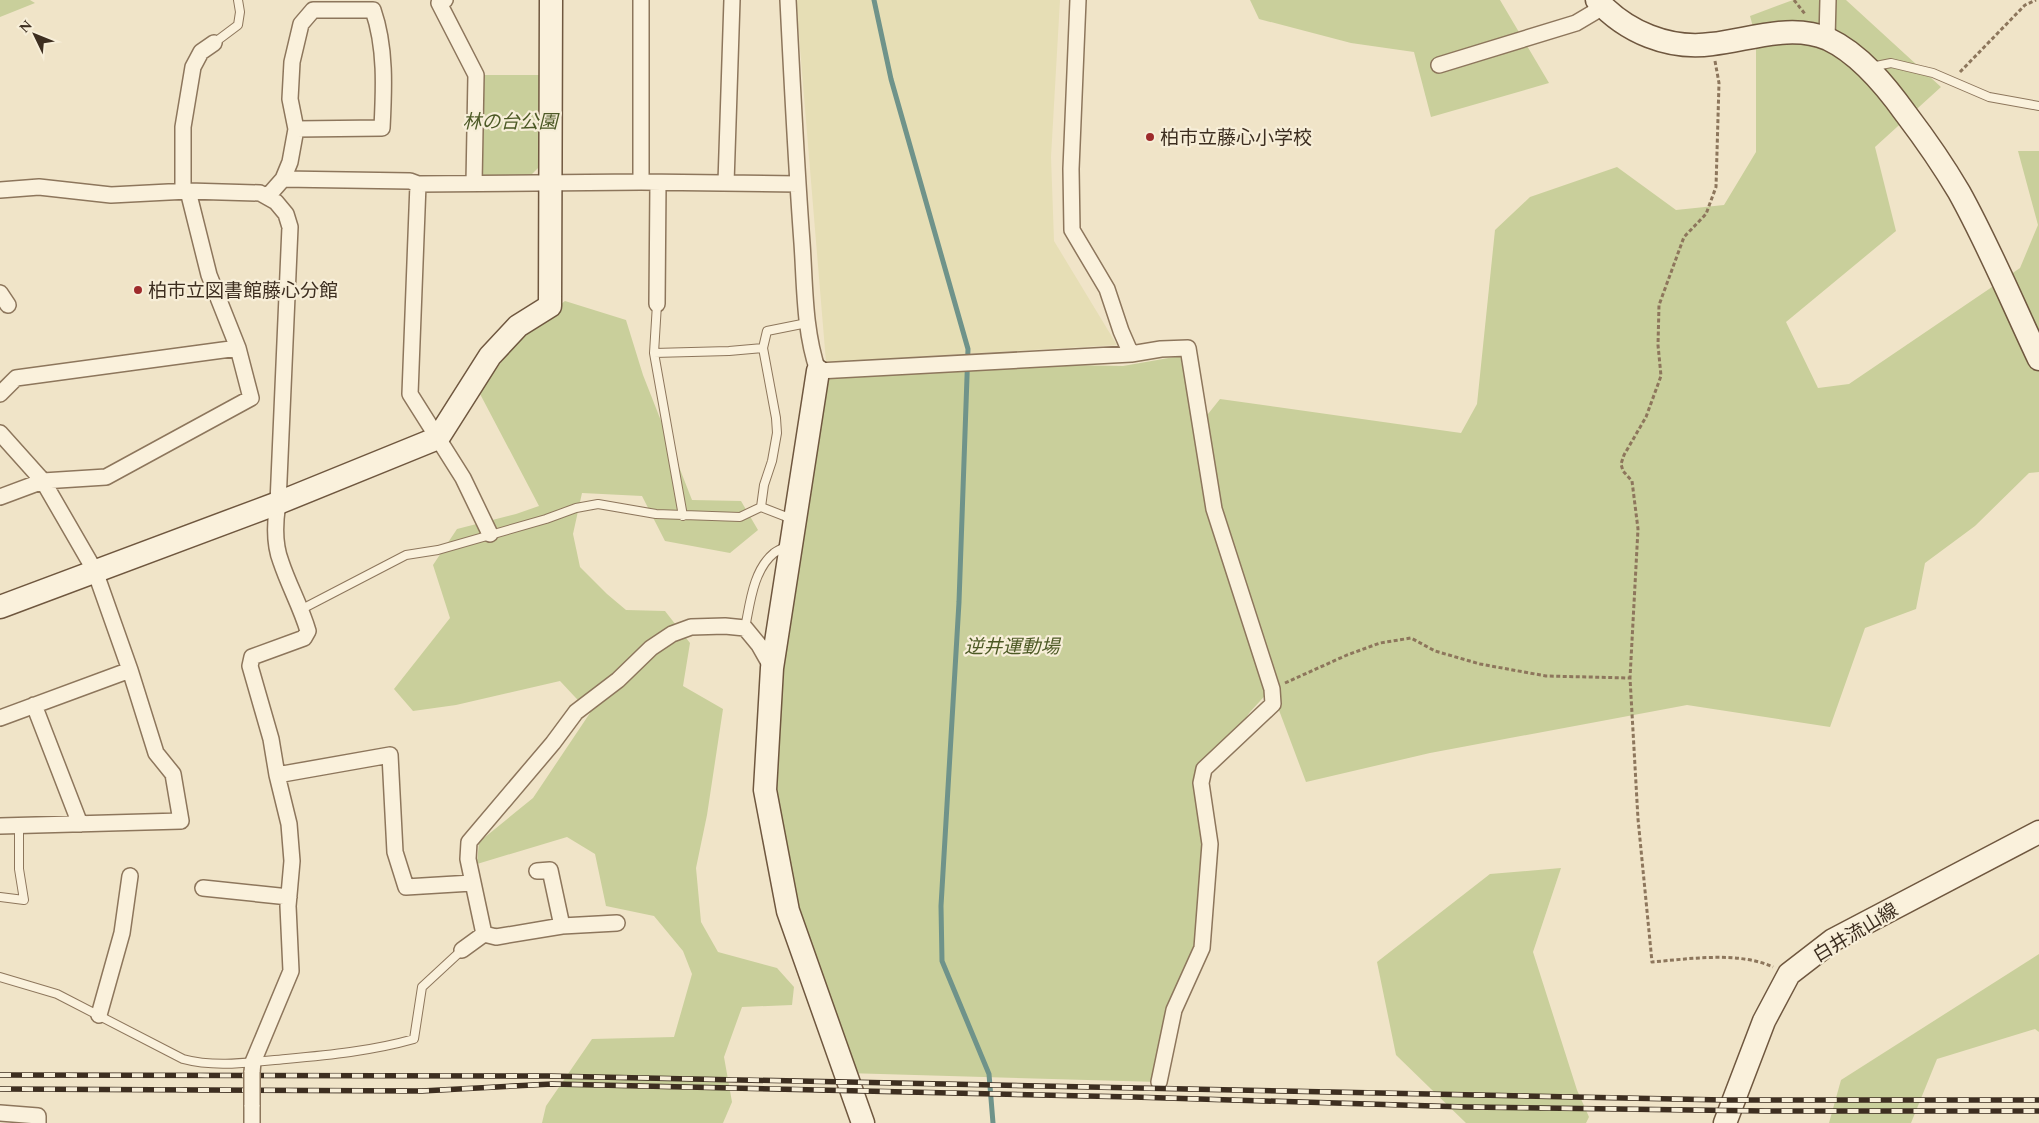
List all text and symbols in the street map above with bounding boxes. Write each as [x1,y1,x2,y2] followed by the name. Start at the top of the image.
[10,10,60,60] north arrow
[14,15,37,38] text: N
[462,108,560,137] park label: 林の台公園
[1160,124,1312,153] place label: 柏市立藤心小学校
[1144,131,1156,143] marker: 柏市立藤心小学校
[148,277,338,306] place label: 柏市立図書館藤心分館
[132,284,144,296] marker: 柏市立図書館藤心分館
[964,633,1061,662] park label: 逆井運動場
[1808,896,1904,970] street label: 白井流山線

